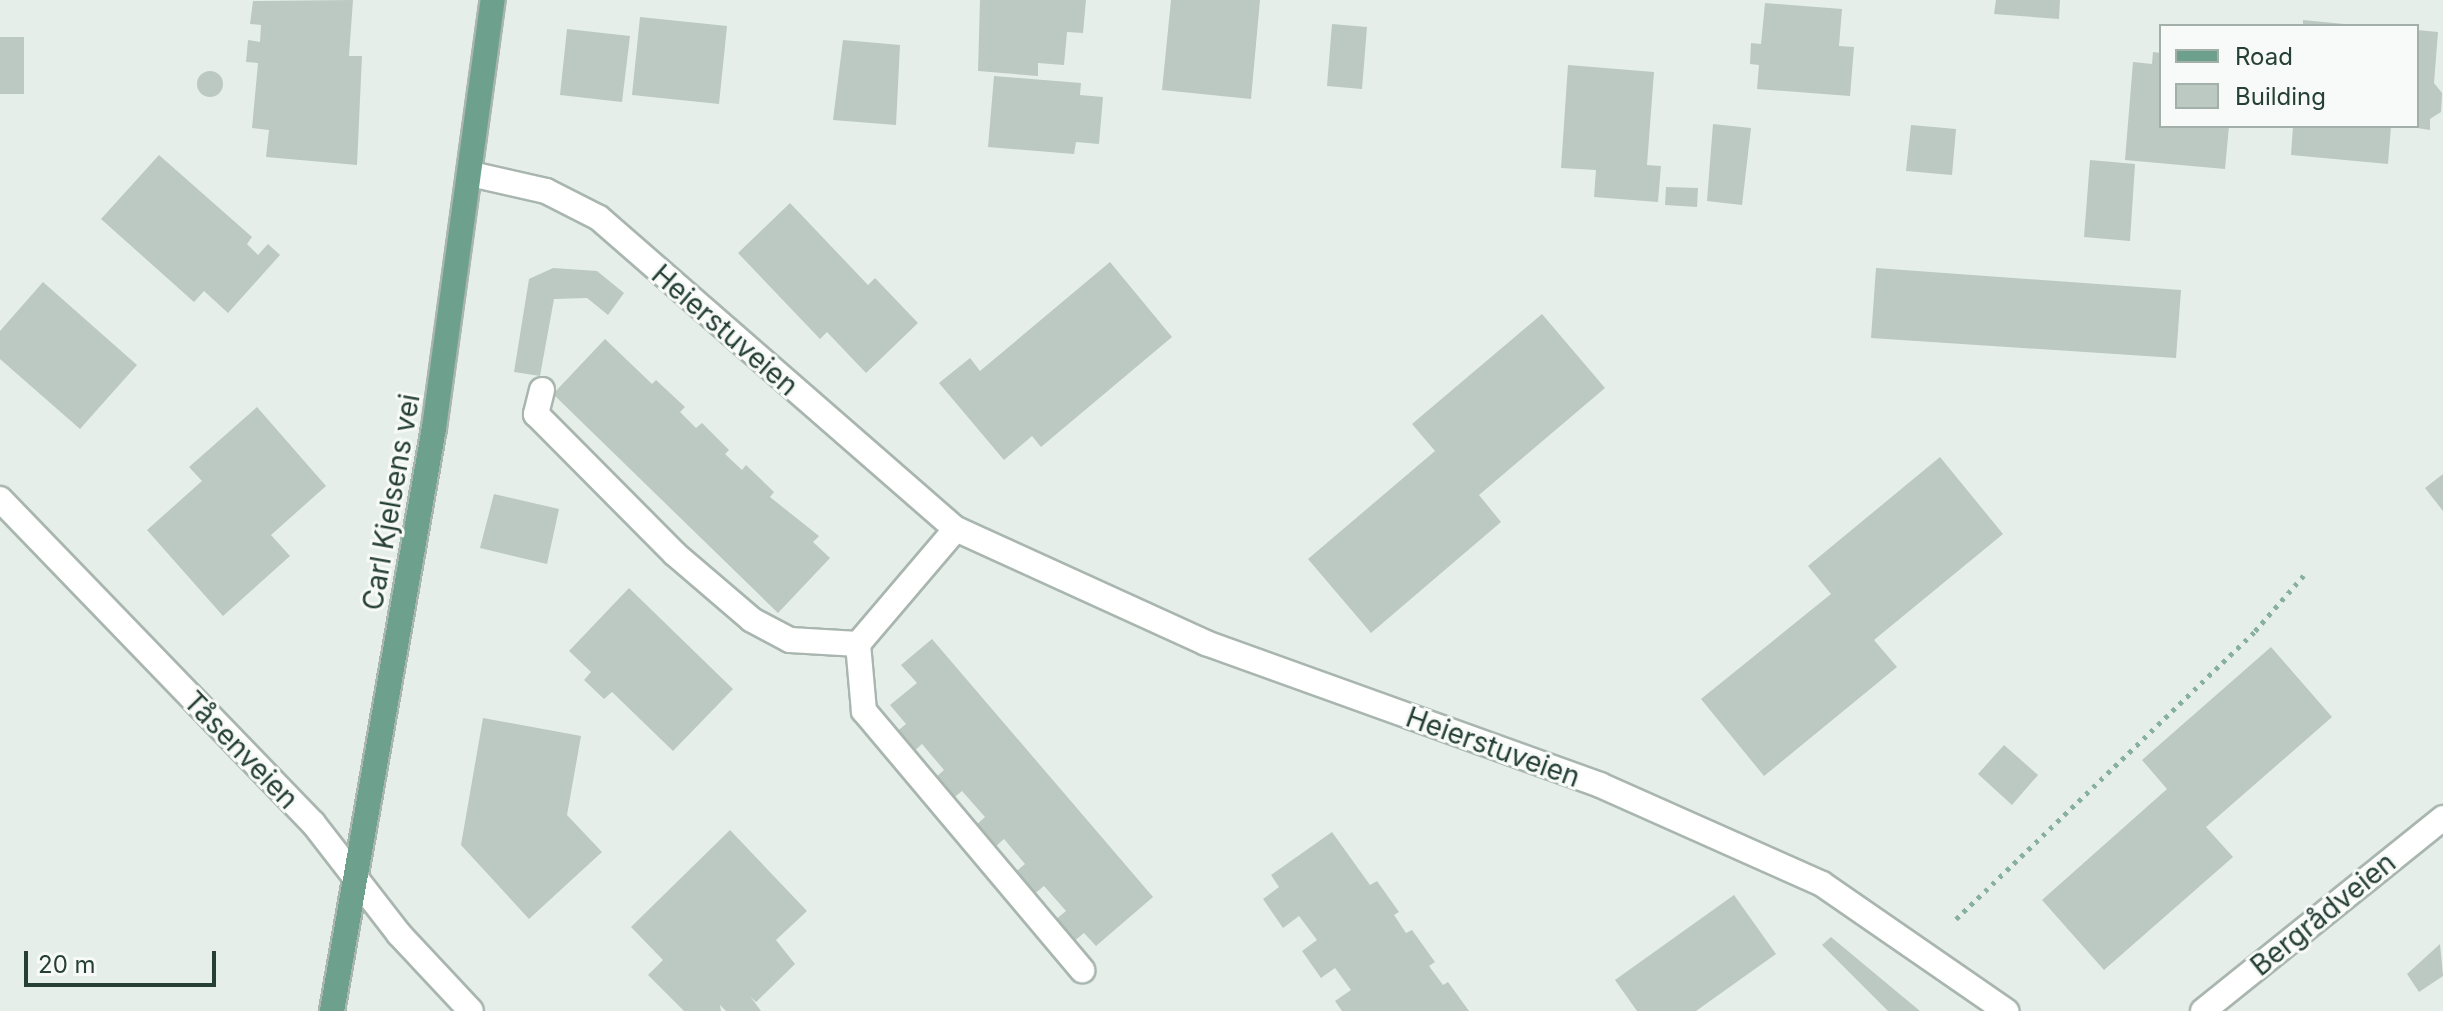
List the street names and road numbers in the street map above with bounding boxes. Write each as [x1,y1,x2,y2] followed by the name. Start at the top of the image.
[645,257,805,403] street label: Heierstuveien
[355,391,427,613] street label: Carl Kjelsens vei
[177,684,305,816] street label: Tåsenveien
[1402,700,1584,794] street label: Heierstuveien
[2244,845,2402,983] street label: Bergrådveien

